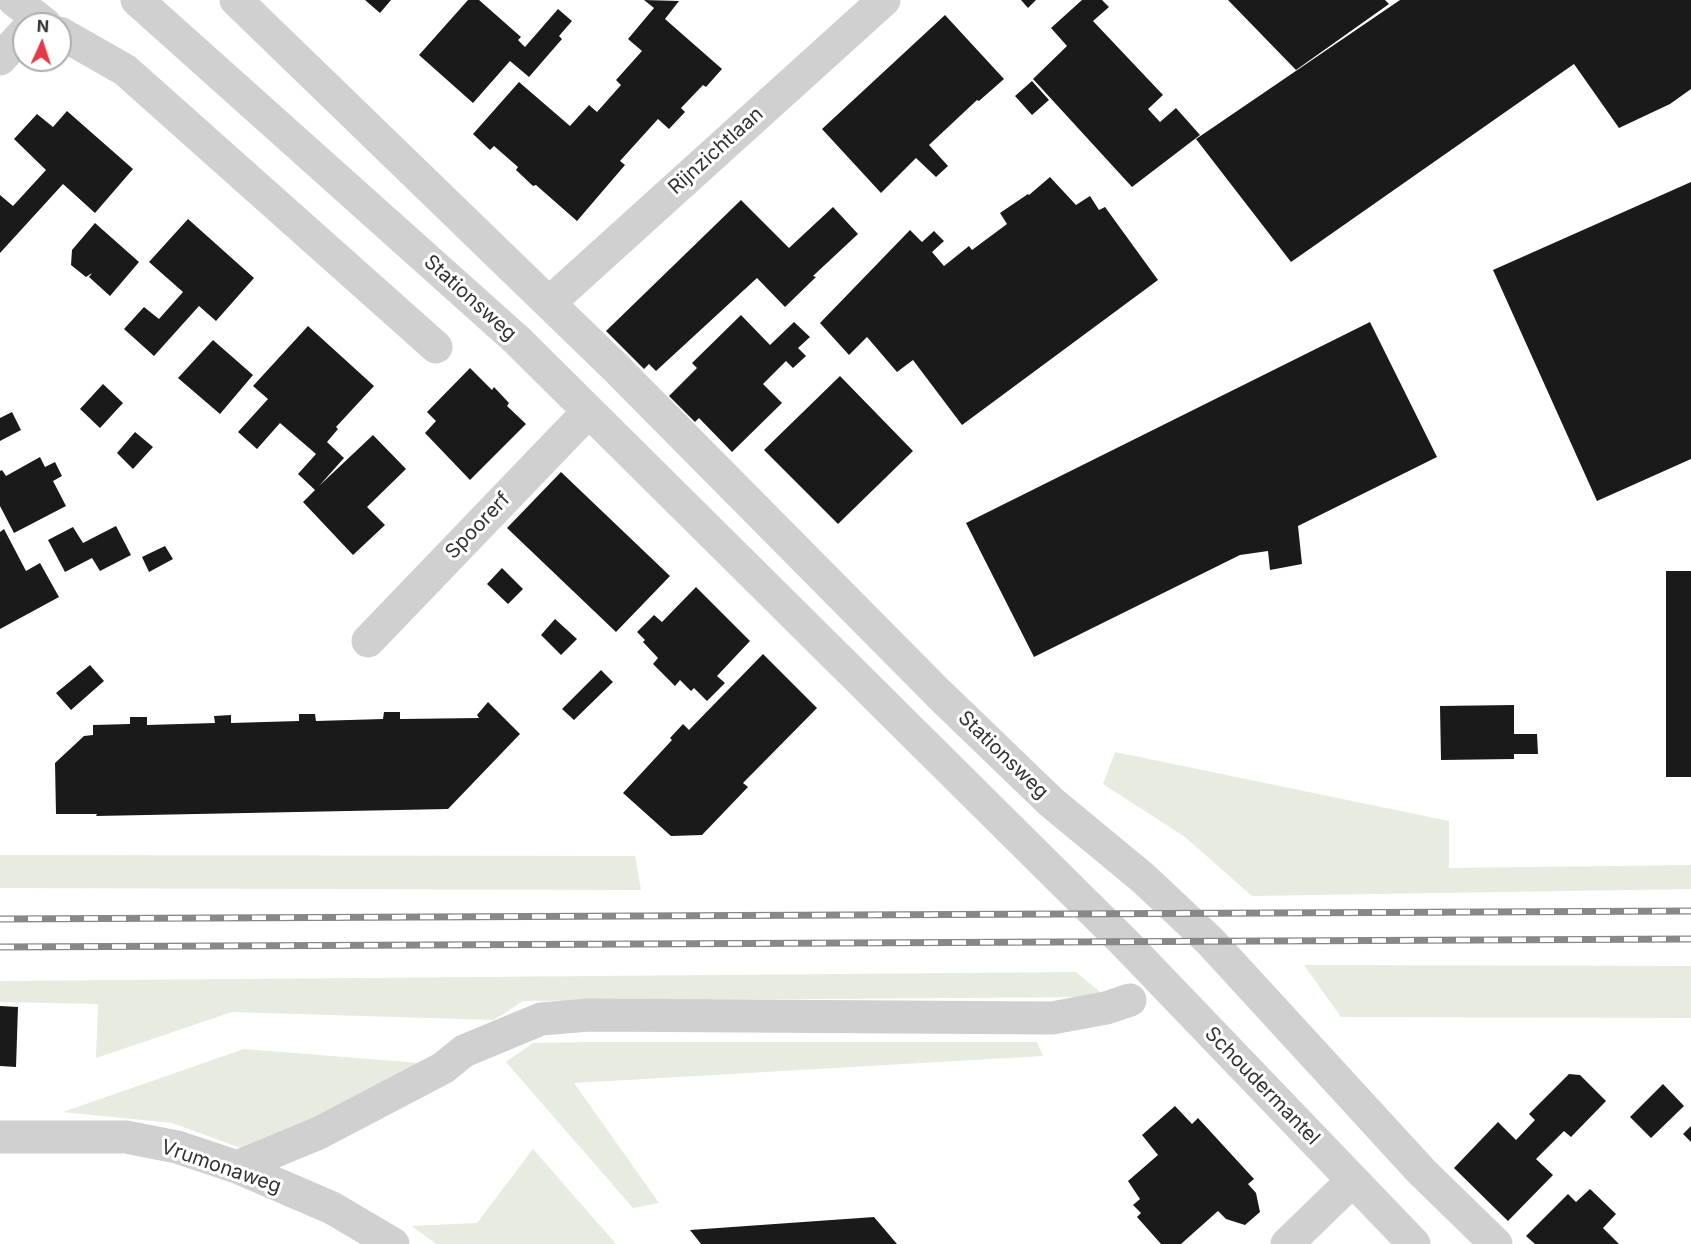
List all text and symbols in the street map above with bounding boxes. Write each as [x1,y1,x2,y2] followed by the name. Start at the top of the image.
[12,12,72,72] north arrow
[36,16,49,36] text: N
[664,102,768,200] street label: Rijnzichtlaan
[419,250,521,346] street label: Stationsweg
[440,488,516,564] street label: Spoorerf
[953,706,1053,804] street label: Stationsweg
[1200,1022,1324,1150] street label: Schoudermantel
[158,1135,284,1199] street label: Vrumonaweg

